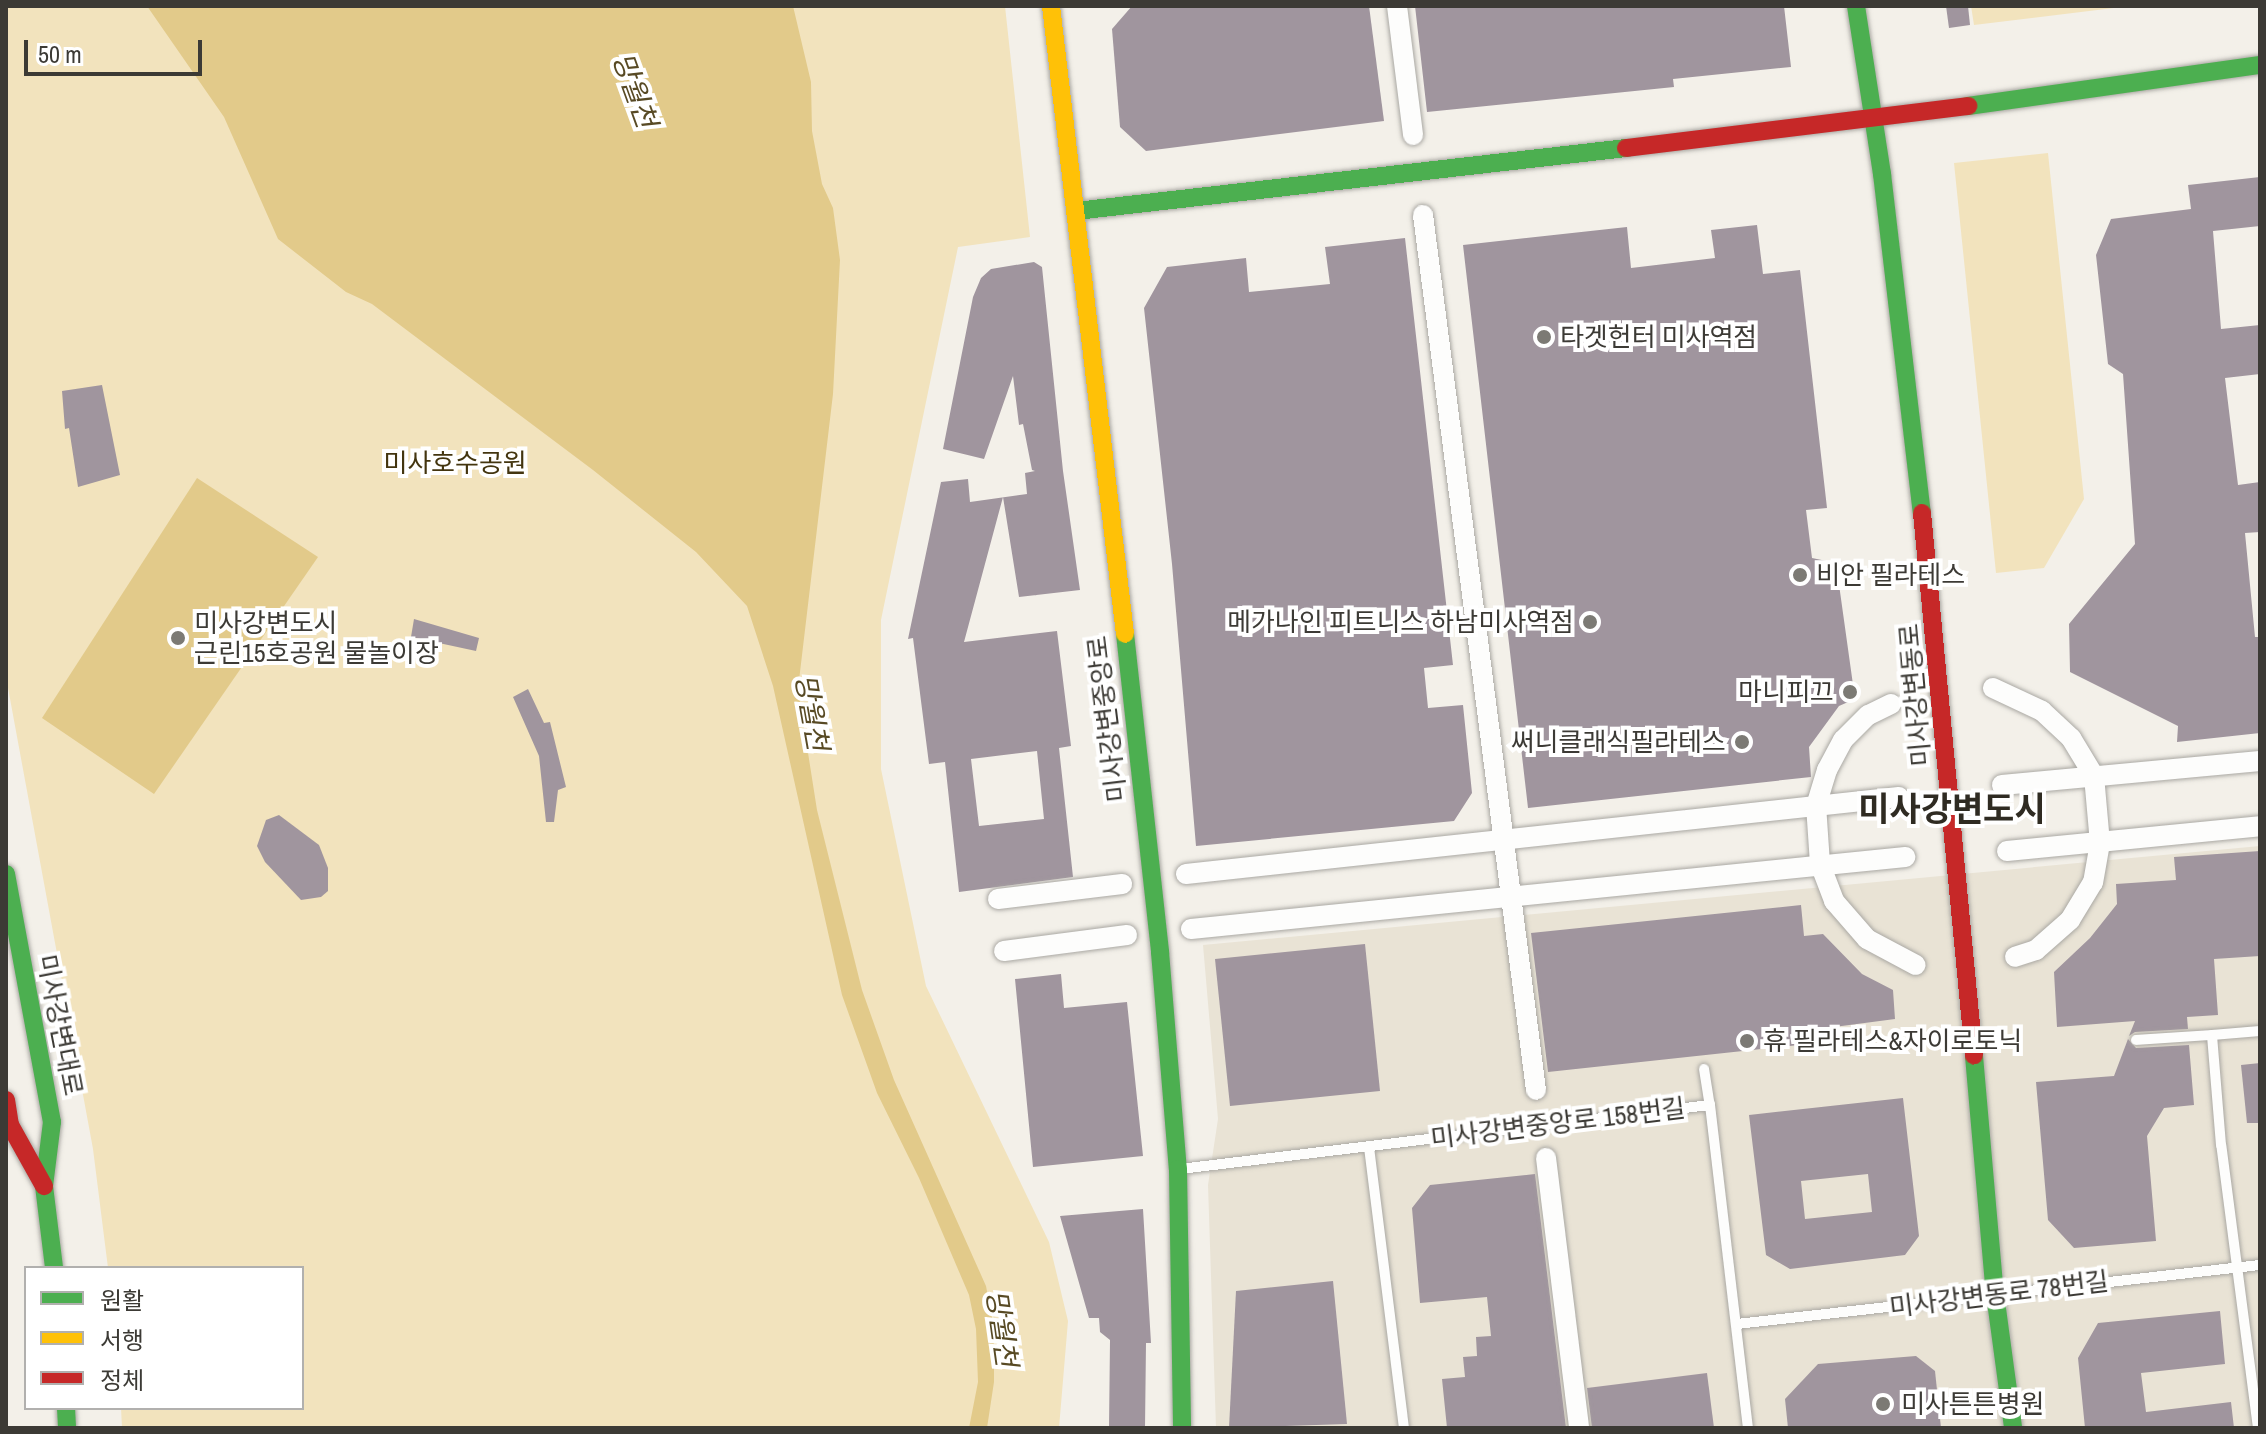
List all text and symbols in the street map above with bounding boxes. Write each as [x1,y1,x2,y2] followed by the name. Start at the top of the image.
[28,24,206,74] scale bar
[38,38,82,70] text: 50 m
[606,48,664,132] water label: 망월천
[1560,321,1757,353] place label: 타겟헌터 미사역점
[1535,328,1553,346] marker: 타겟헌터 미사역점
[383,447,527,479] park label: 미사호수공원
[1816,559,1965,591] place label: 비안 필라테스
[1791,566,1809,584] marker: 비안 필라테스
[1227,606,1574,638] place label: 메가나인 피트니스 하남미사역점
[194,607,439,668] place label: 미사강변도시 근린15호공원 물놀이장
[1581,613,1599,631] marker: 메가나인 피트니스 하남미사역점
[1893,622,1937,768] street label: 미사강변동로
[169,629,187,647] marker: 미사강변도시 근린15호공원 물놀이장
[1081,634,1133,804] street label: 미사강변중앙로
[789,671,835,753] water label: 망월천
[1738,676,1834,708] place label: 마니피끄
[1841,683,1859,701] marker: 마니피끄
[1511,726,1726,758] place label: 써니클래식필라테스
[1733,733,1751,751] marker: 써니클래식필라테스
[1858,790,2046,830] district label: 미사강변도시
[31,952,89,1098] street label: 미사강변대로
[1763,1025,2022,1057] place label: 휴 필라테스&자이로토닉
[1738,1032,1756,1050] marker: 휴 필라테스&자이로토닉
[1429,1092,1687,1154] street label: 미사강변중앙로 158번길
[1887,1265,2111,1323] street label: 미사강변동로 78번길
[24,1266,304,1410] legend
[100,1284,144,1316] text: 원활
[980,1287,1024,1369] water label: 망월천
[100,1324,144,1356] text: 서행
[100,1364,144,1396] text: 정체
[1901,1388,2045,1420] place label: 미사튼튼병원
[1872,1393,1894,1415] marker: 미사튼튼병원

